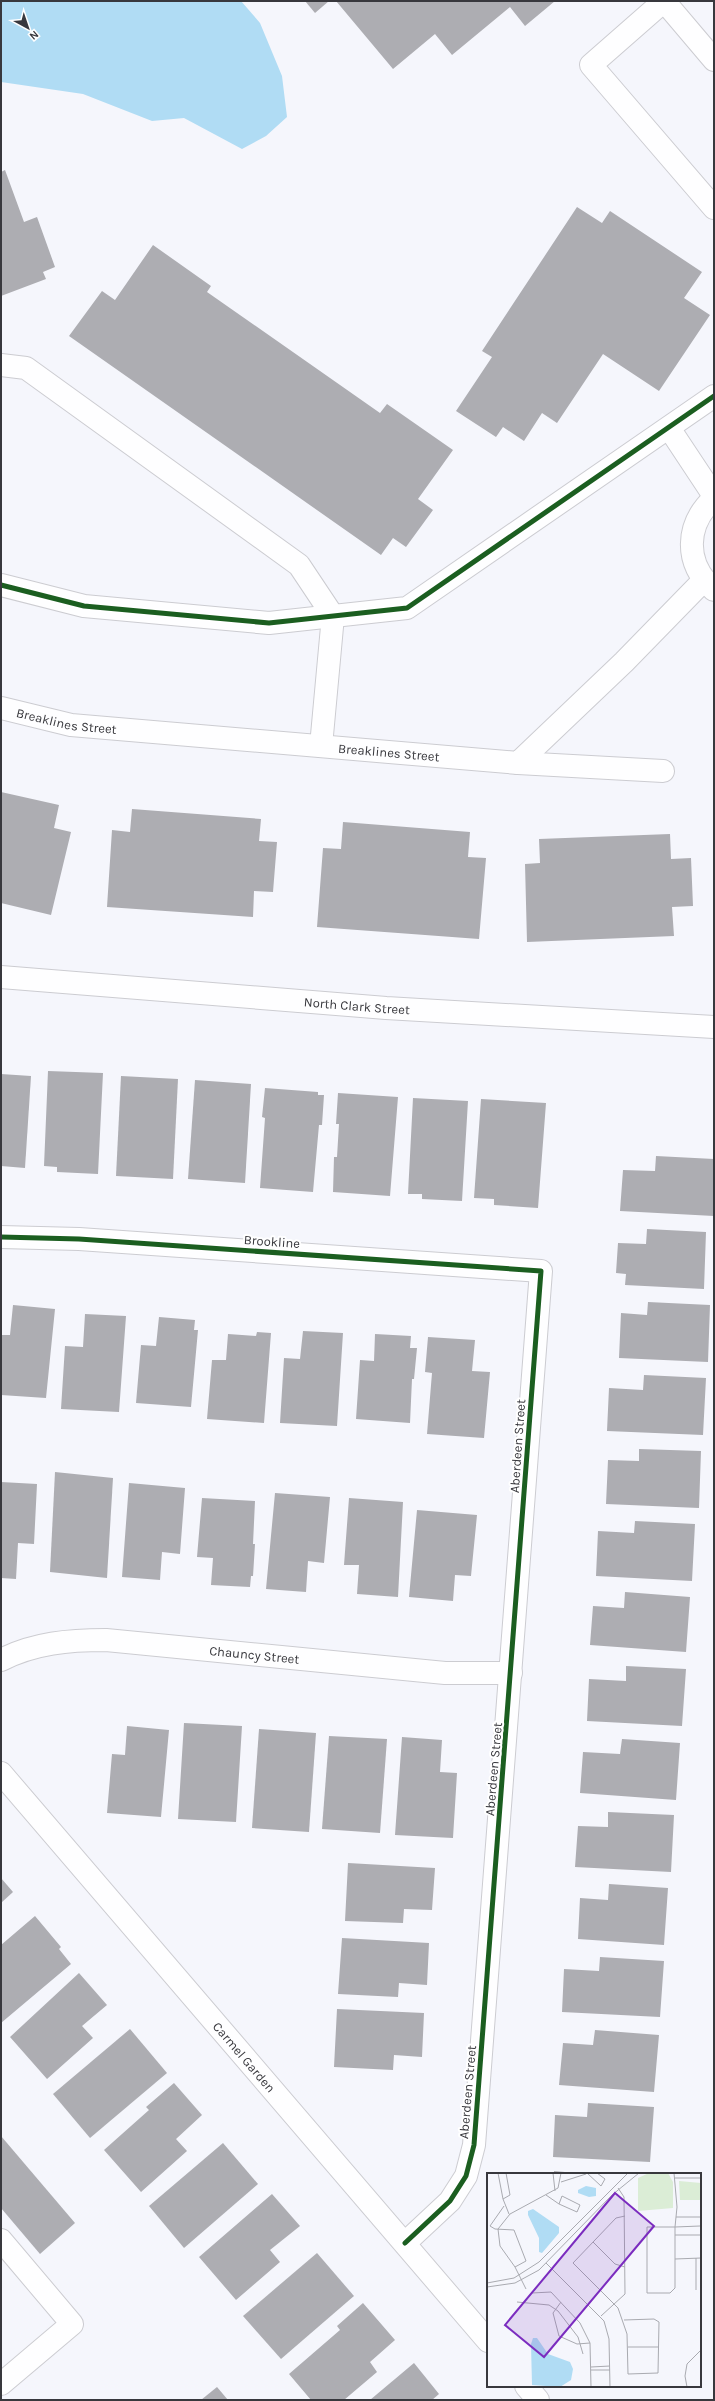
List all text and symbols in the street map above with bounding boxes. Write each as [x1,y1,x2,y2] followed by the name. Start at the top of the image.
[8,8,48,48] north arrow
[27,28,41,43] text: N
[15,705,117,737] street label: Breaklines Street
[337,741,440,764] street label: Breaklines Street
[303,994,410,1017] street label: North Clark Street
[243,1232,301,1251] street label: Brookline
[507,1398,528,1494] street label: Aberdeen Street
[209,1643,300,1667] street label: Chauncy Street
[482,1721,505,1817] street label: Aberdeen Street
[210,2019,278,2096] street label: Carmel Garden
[456,2044,479,2140] street label: Aberdeen Street
[487,2173,701,2387] inset map

